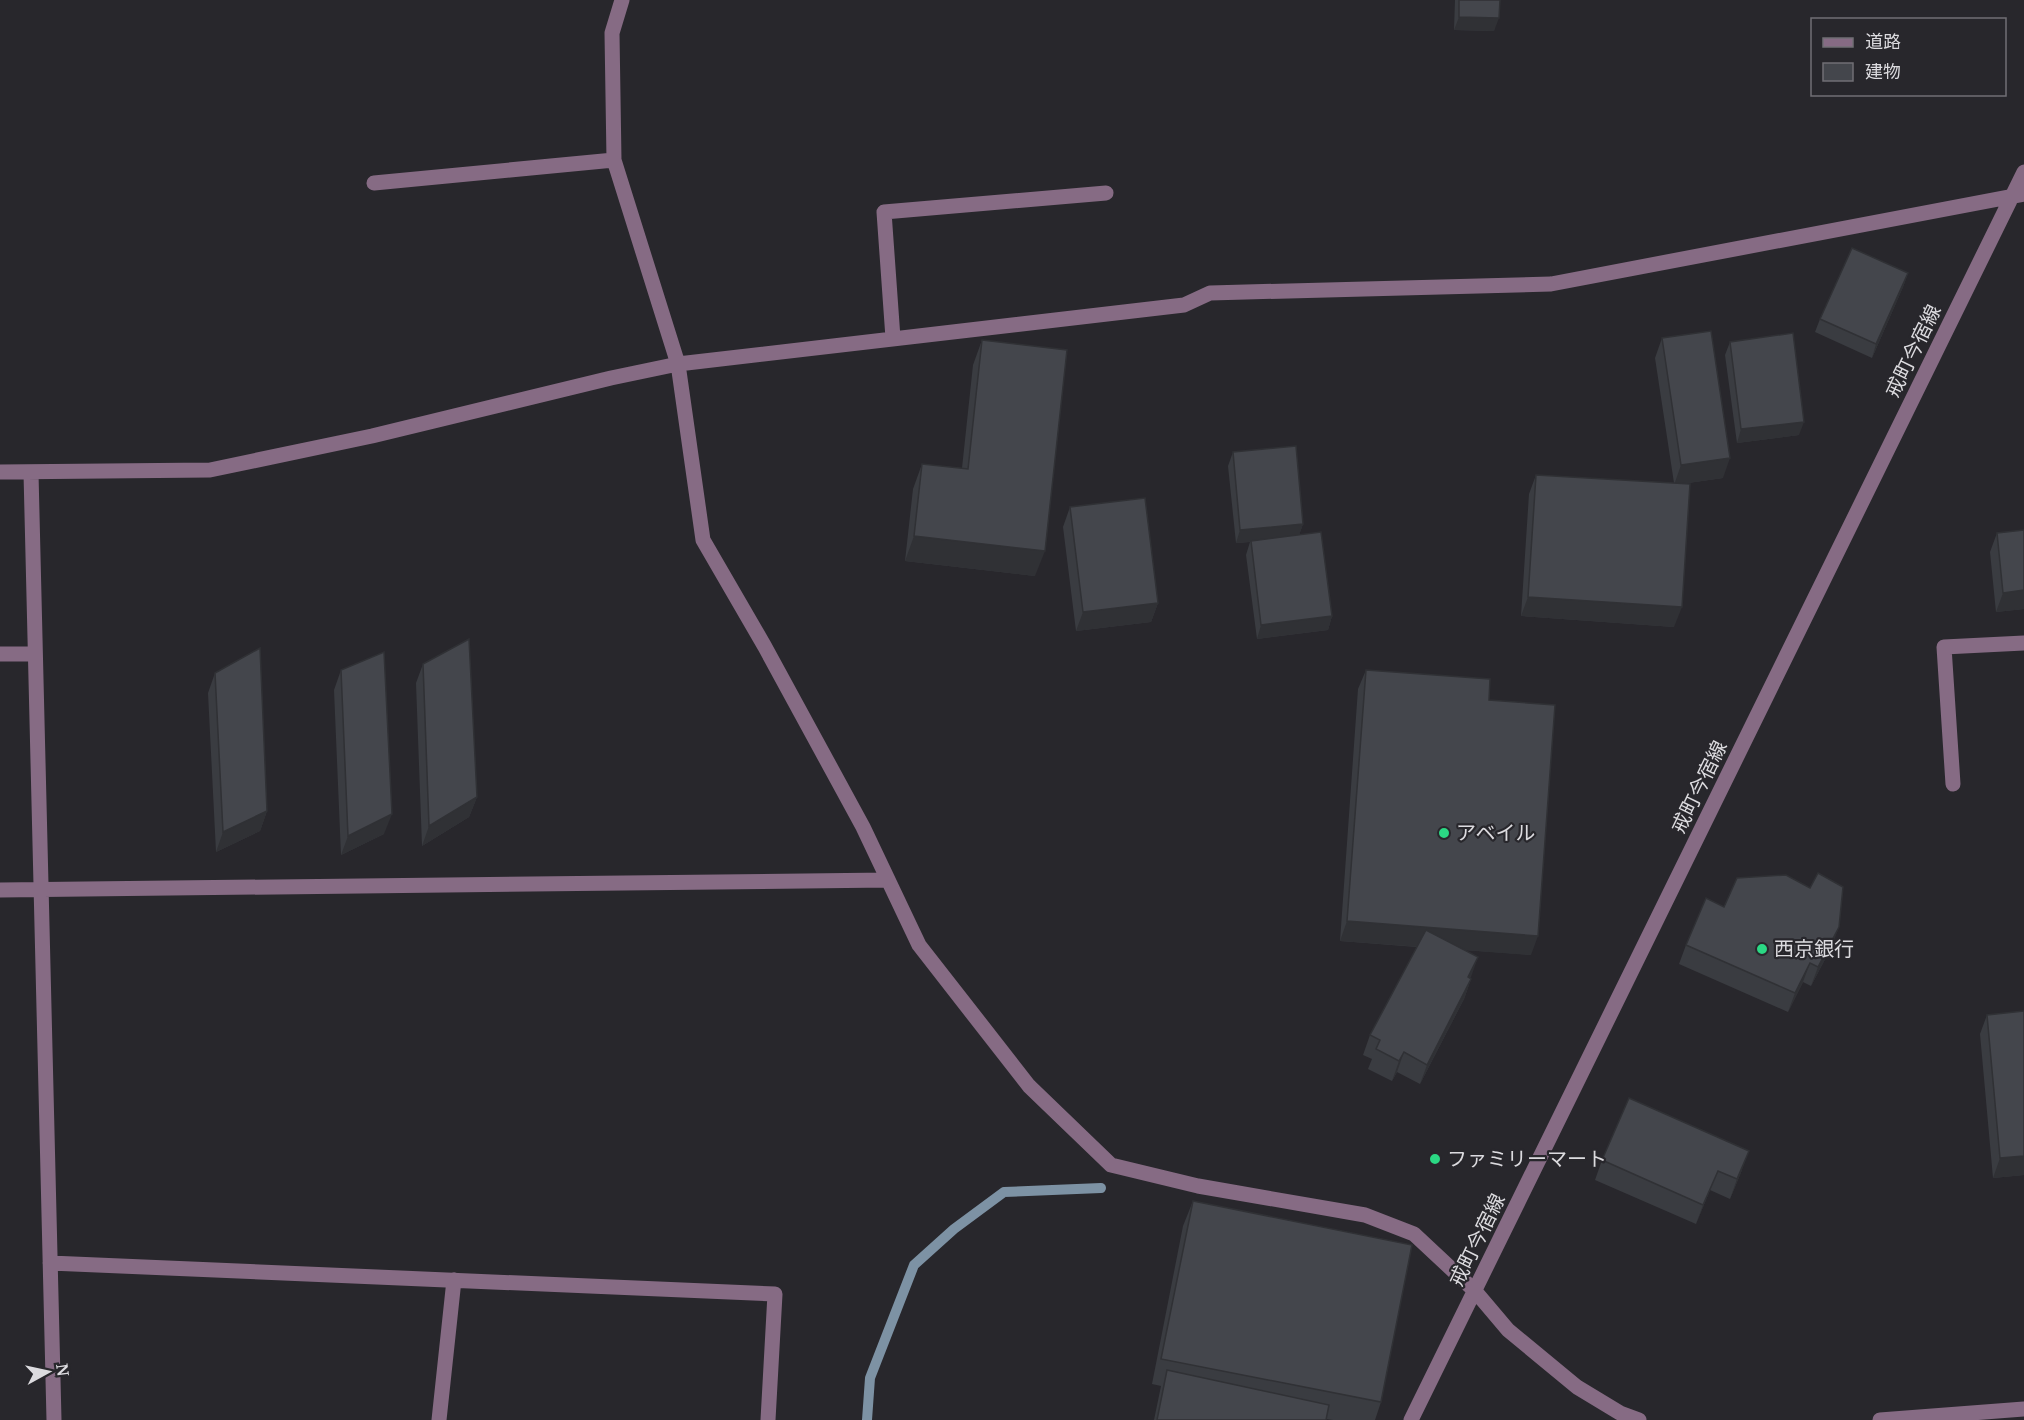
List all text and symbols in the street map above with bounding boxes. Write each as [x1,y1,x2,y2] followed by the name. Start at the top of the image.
[1811,18,2006,96] legend
[1865,29,1901,53] text: 道路
[1865,59,1901,83] text: 建物
[1878,300,1947,402] street label: 戒町今宿線
[1664,736,1733,838] street label: 戒町今宿線
[1456,819,1536,846] place label: アベイル
[1437,826,1451,840] marker: アベイル
[1774,935,1854,962] place label: 西京銀行
[1755,942,1769,956] marker: 西京銀行
[1447,1145,1607,1172] place label: ファミリーマート
[1428,1152,1442,1166] marker: ファミリーマート
[1442,1189,1511,1291] street label: 戒町今宿線
[18,1342,78,1402] north arrow
[51,1362,75,1378] text: N

